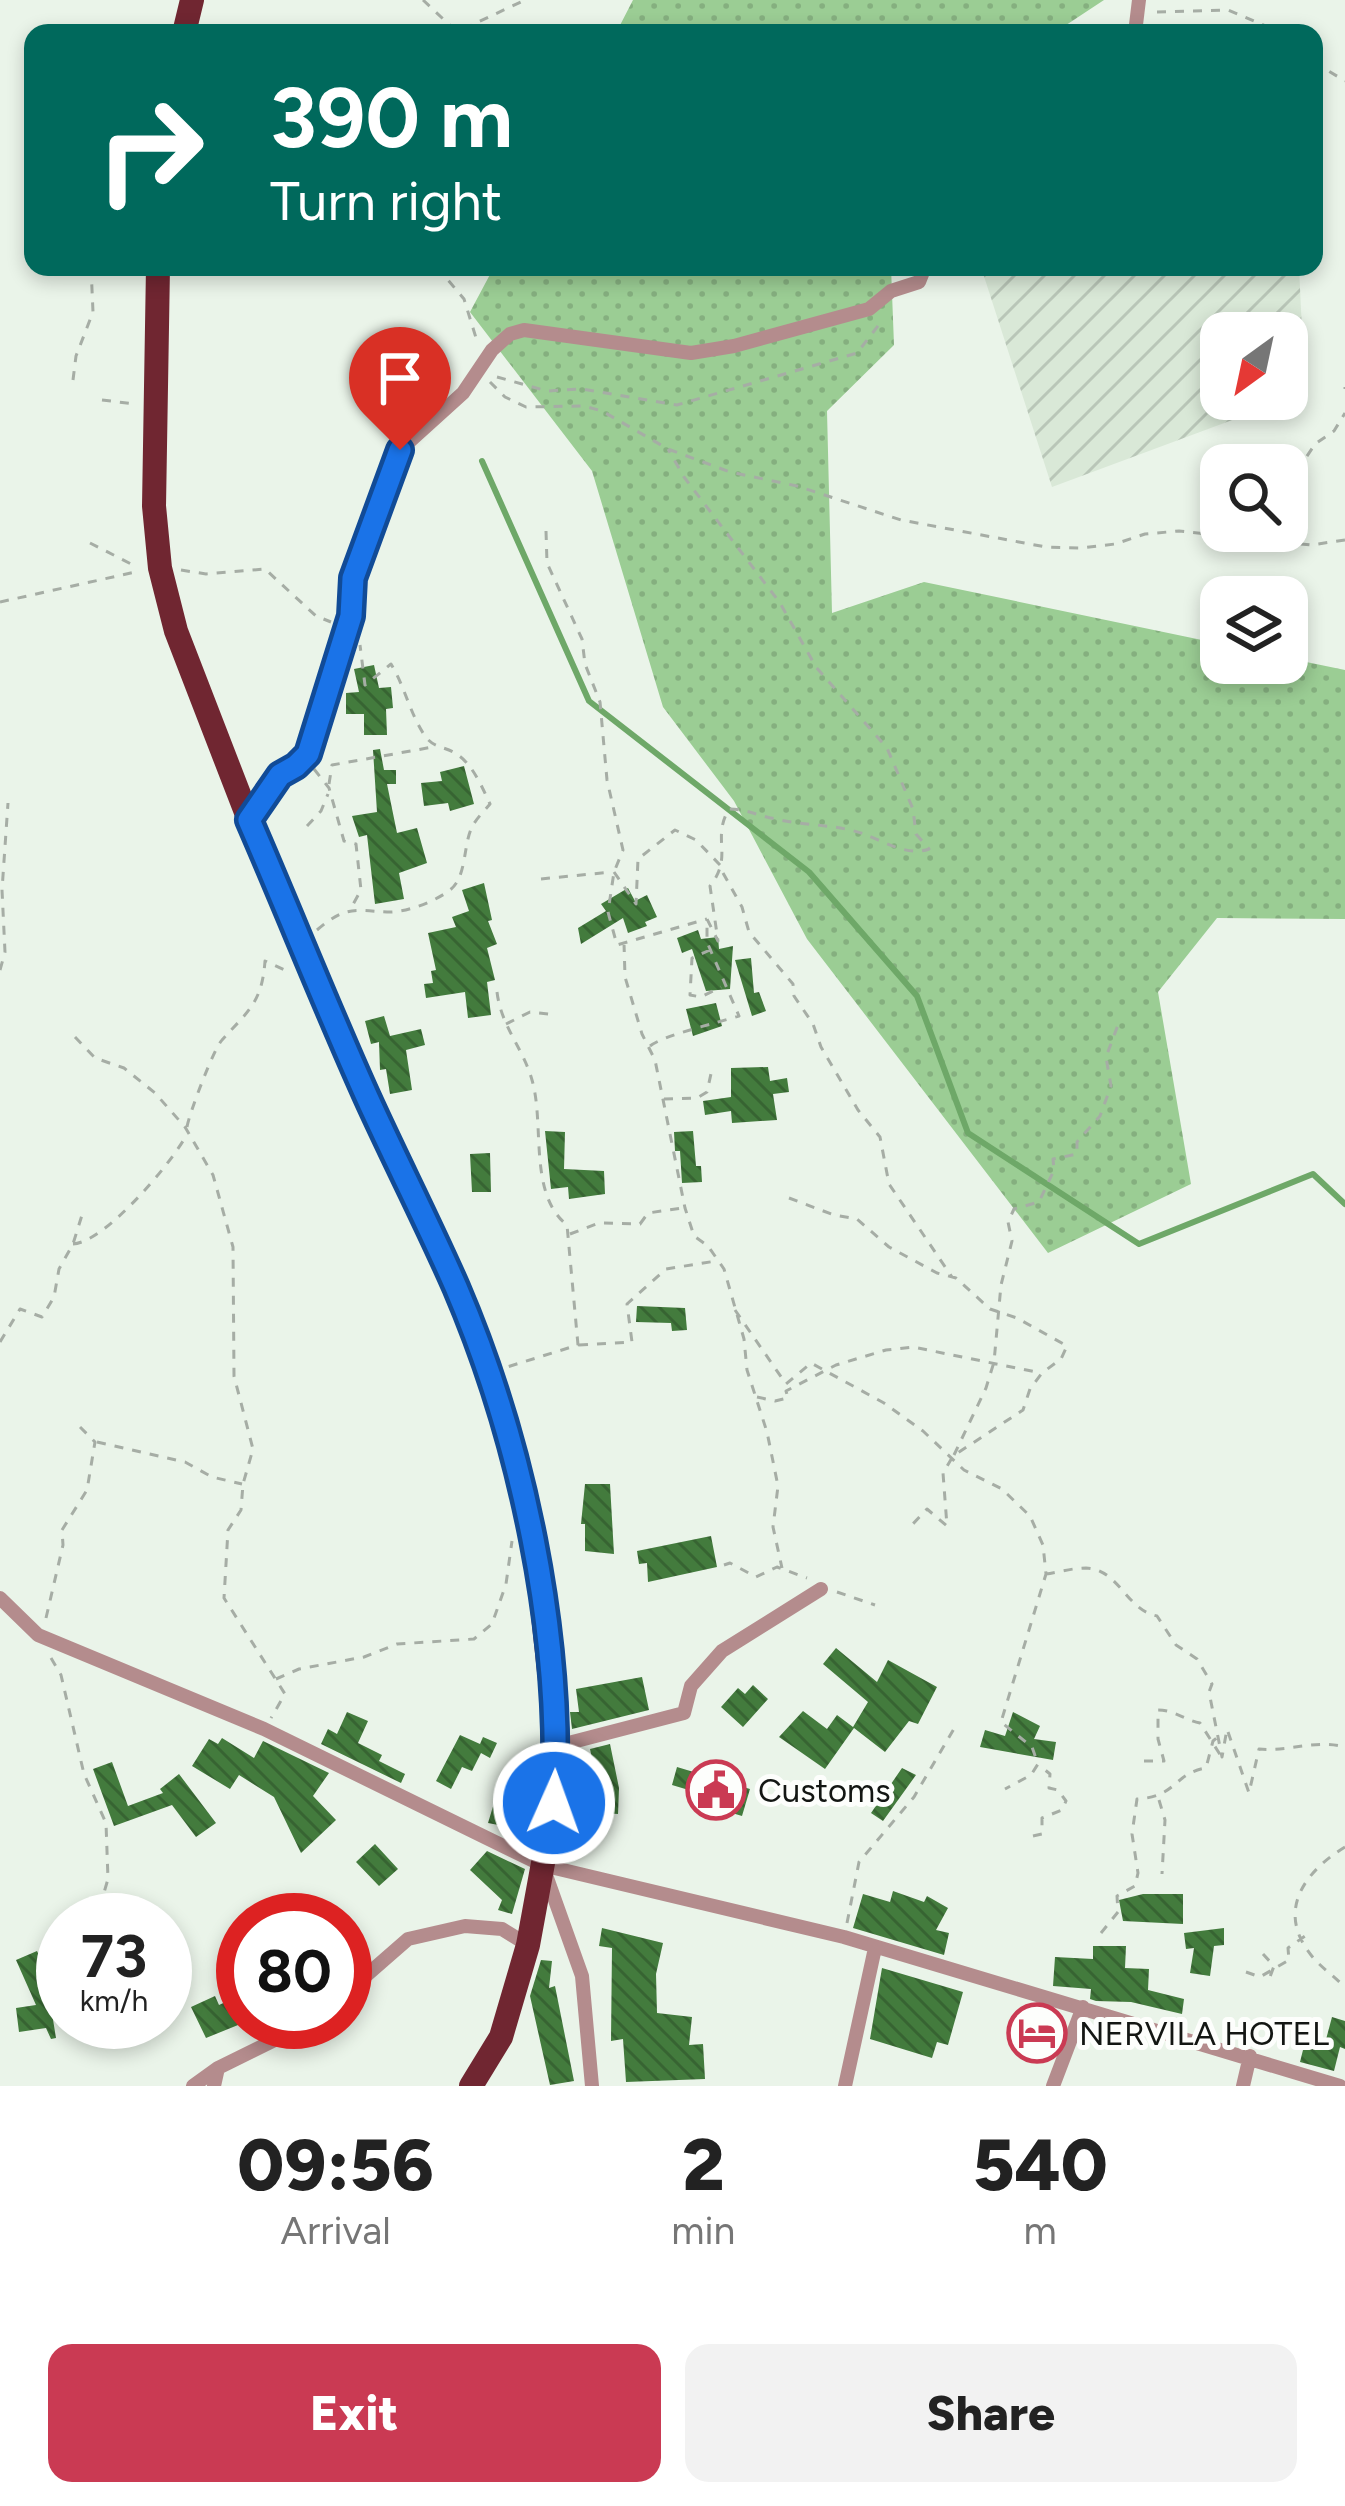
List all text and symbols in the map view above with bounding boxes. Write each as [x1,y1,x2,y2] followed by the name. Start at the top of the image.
[270,67,513,168] text: 390 m
[72,72,228,228] icon: right
[270,169,502,234] text: Turn right
[1200,312,1308,420] north arrow
[1200,312,1308,684] map controls
[349,327,451,450] pin
[367,345,433,411] icon: arrive
[1200,444,1308,552] button: search
[1200,576,1308,684] button: layers
[491,1740,617,1866] position arrow
[685,1759,747,1821] public building icon: Customs
[758,1771,891,1810] place label: Customs
[216,1893,372,2049] speed limit sign: 80
[81,1920,147,1992] text: 73
[80,1982,148,2019] text: km/h
[1006,2002,1068,2064] hotel icon: NERVILA HOTEL
[1079,2014,1329,2053] place label: NERVILA HOTEL
[237,2122,434,2208] text: 09:56
[682,2122,725,2208] text: 2
[973,2122,1108,2208] text: 540
[281,2207,391,2254] text: Arrival
[671,2207,735,2254] text: min
[1024,2207,1057,2254] text: m
[48,2344,661,2482] button: Exit
[685,2344,1297,2482] button: Share

